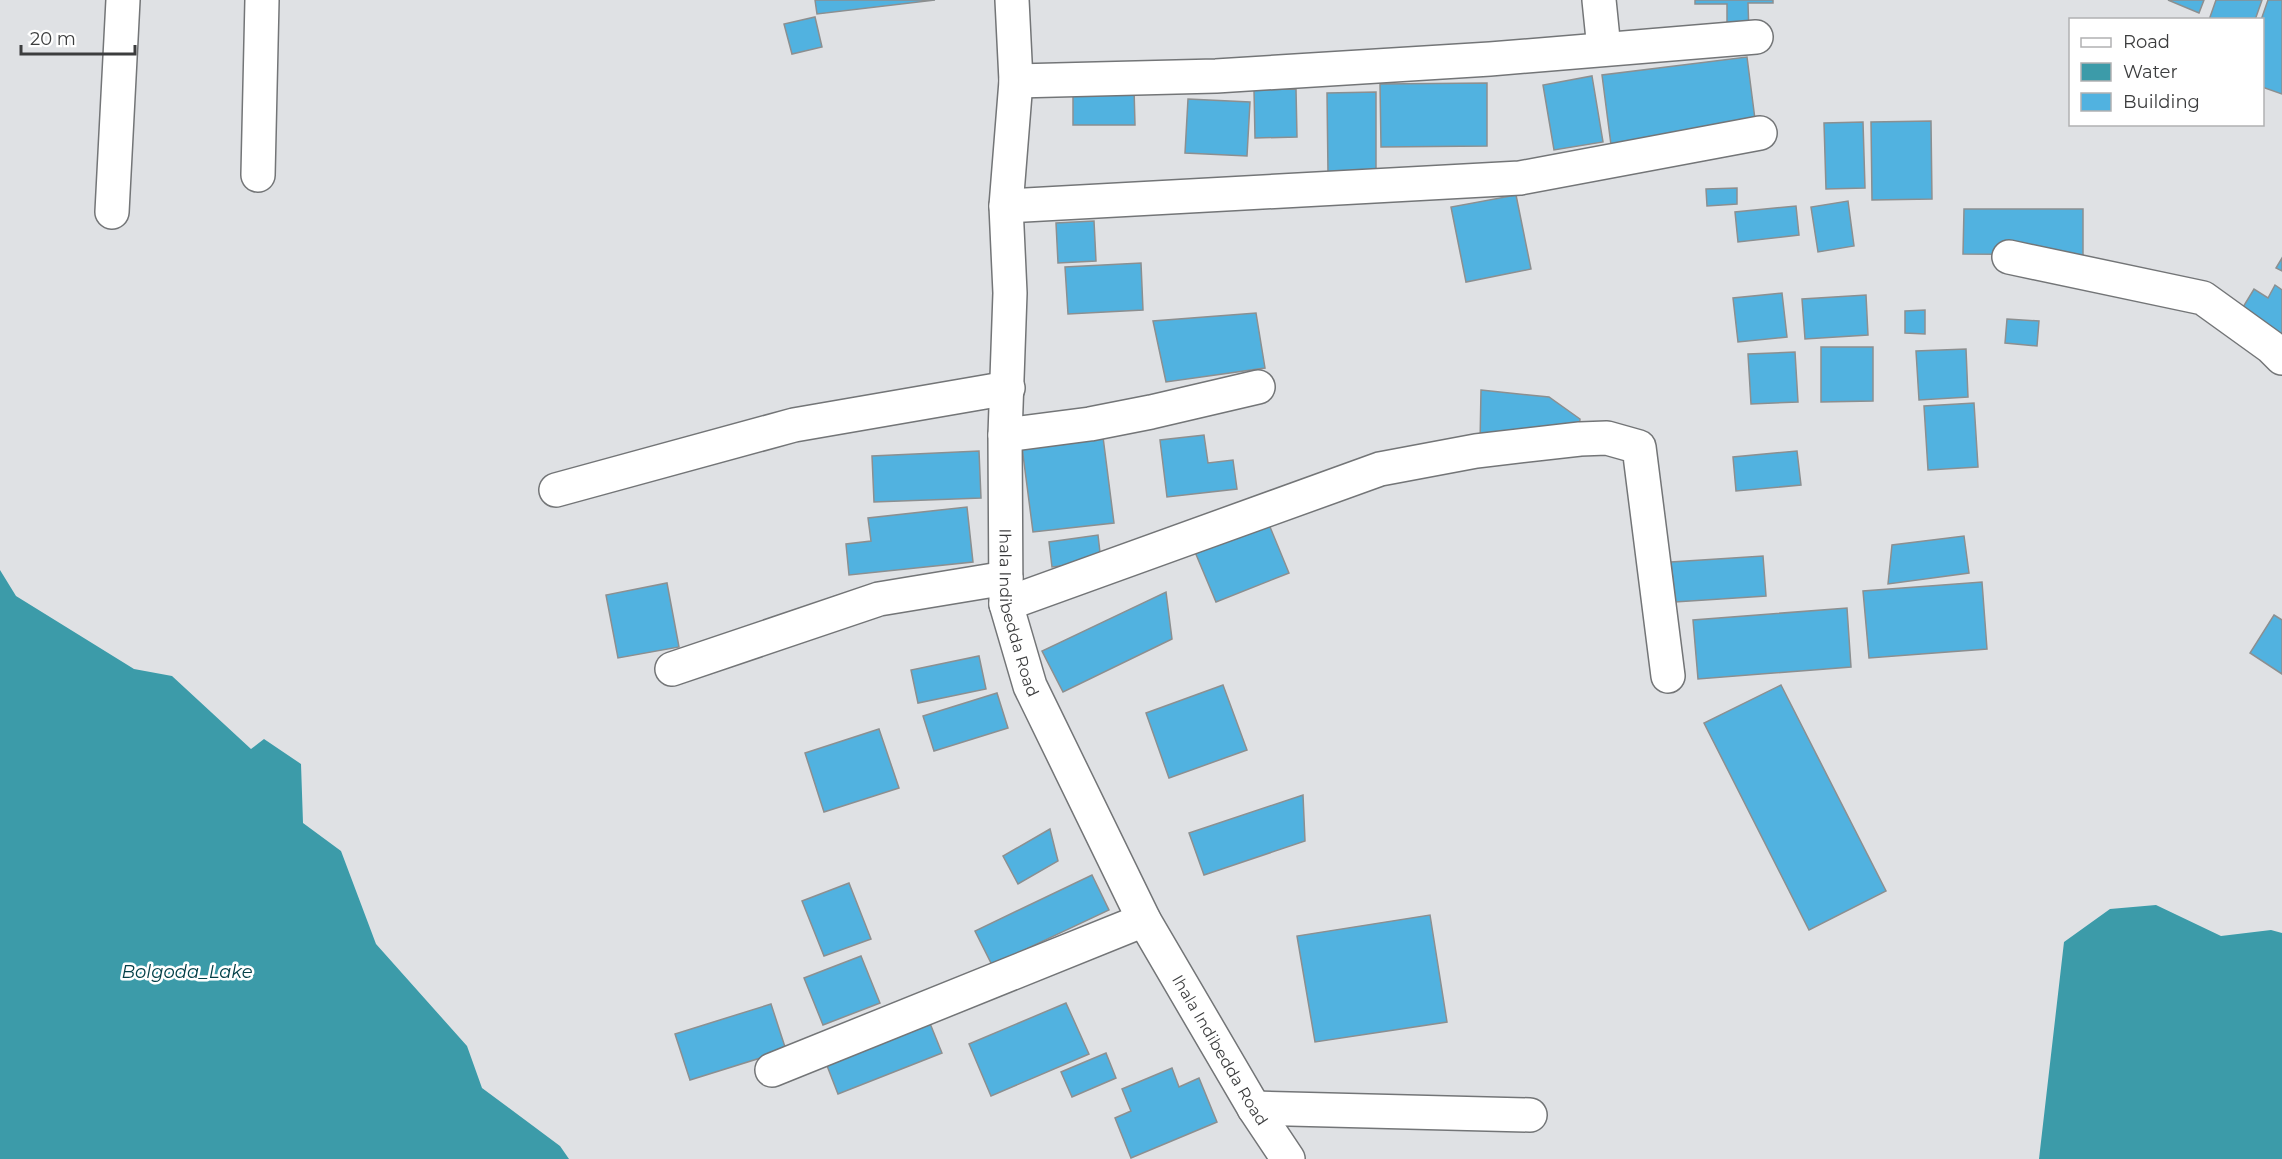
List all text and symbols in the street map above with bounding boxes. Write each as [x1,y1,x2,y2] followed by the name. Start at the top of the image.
[21,18,135,56] scale bar
[2069,18,2264,126] legend
[30,28,76,50] text: 20 m
[2123,31,2170,53] text: Road
[2123,61,2178,83] text: Water
[2123,91,2200,113] text: Building
[996,528,1043,700] street label: Ihala Indibedda Road
[121,961,253,983] water label: Bolgoda_Lake
[1168,971,1272,1129] street label: Ihala Indibedda Road

